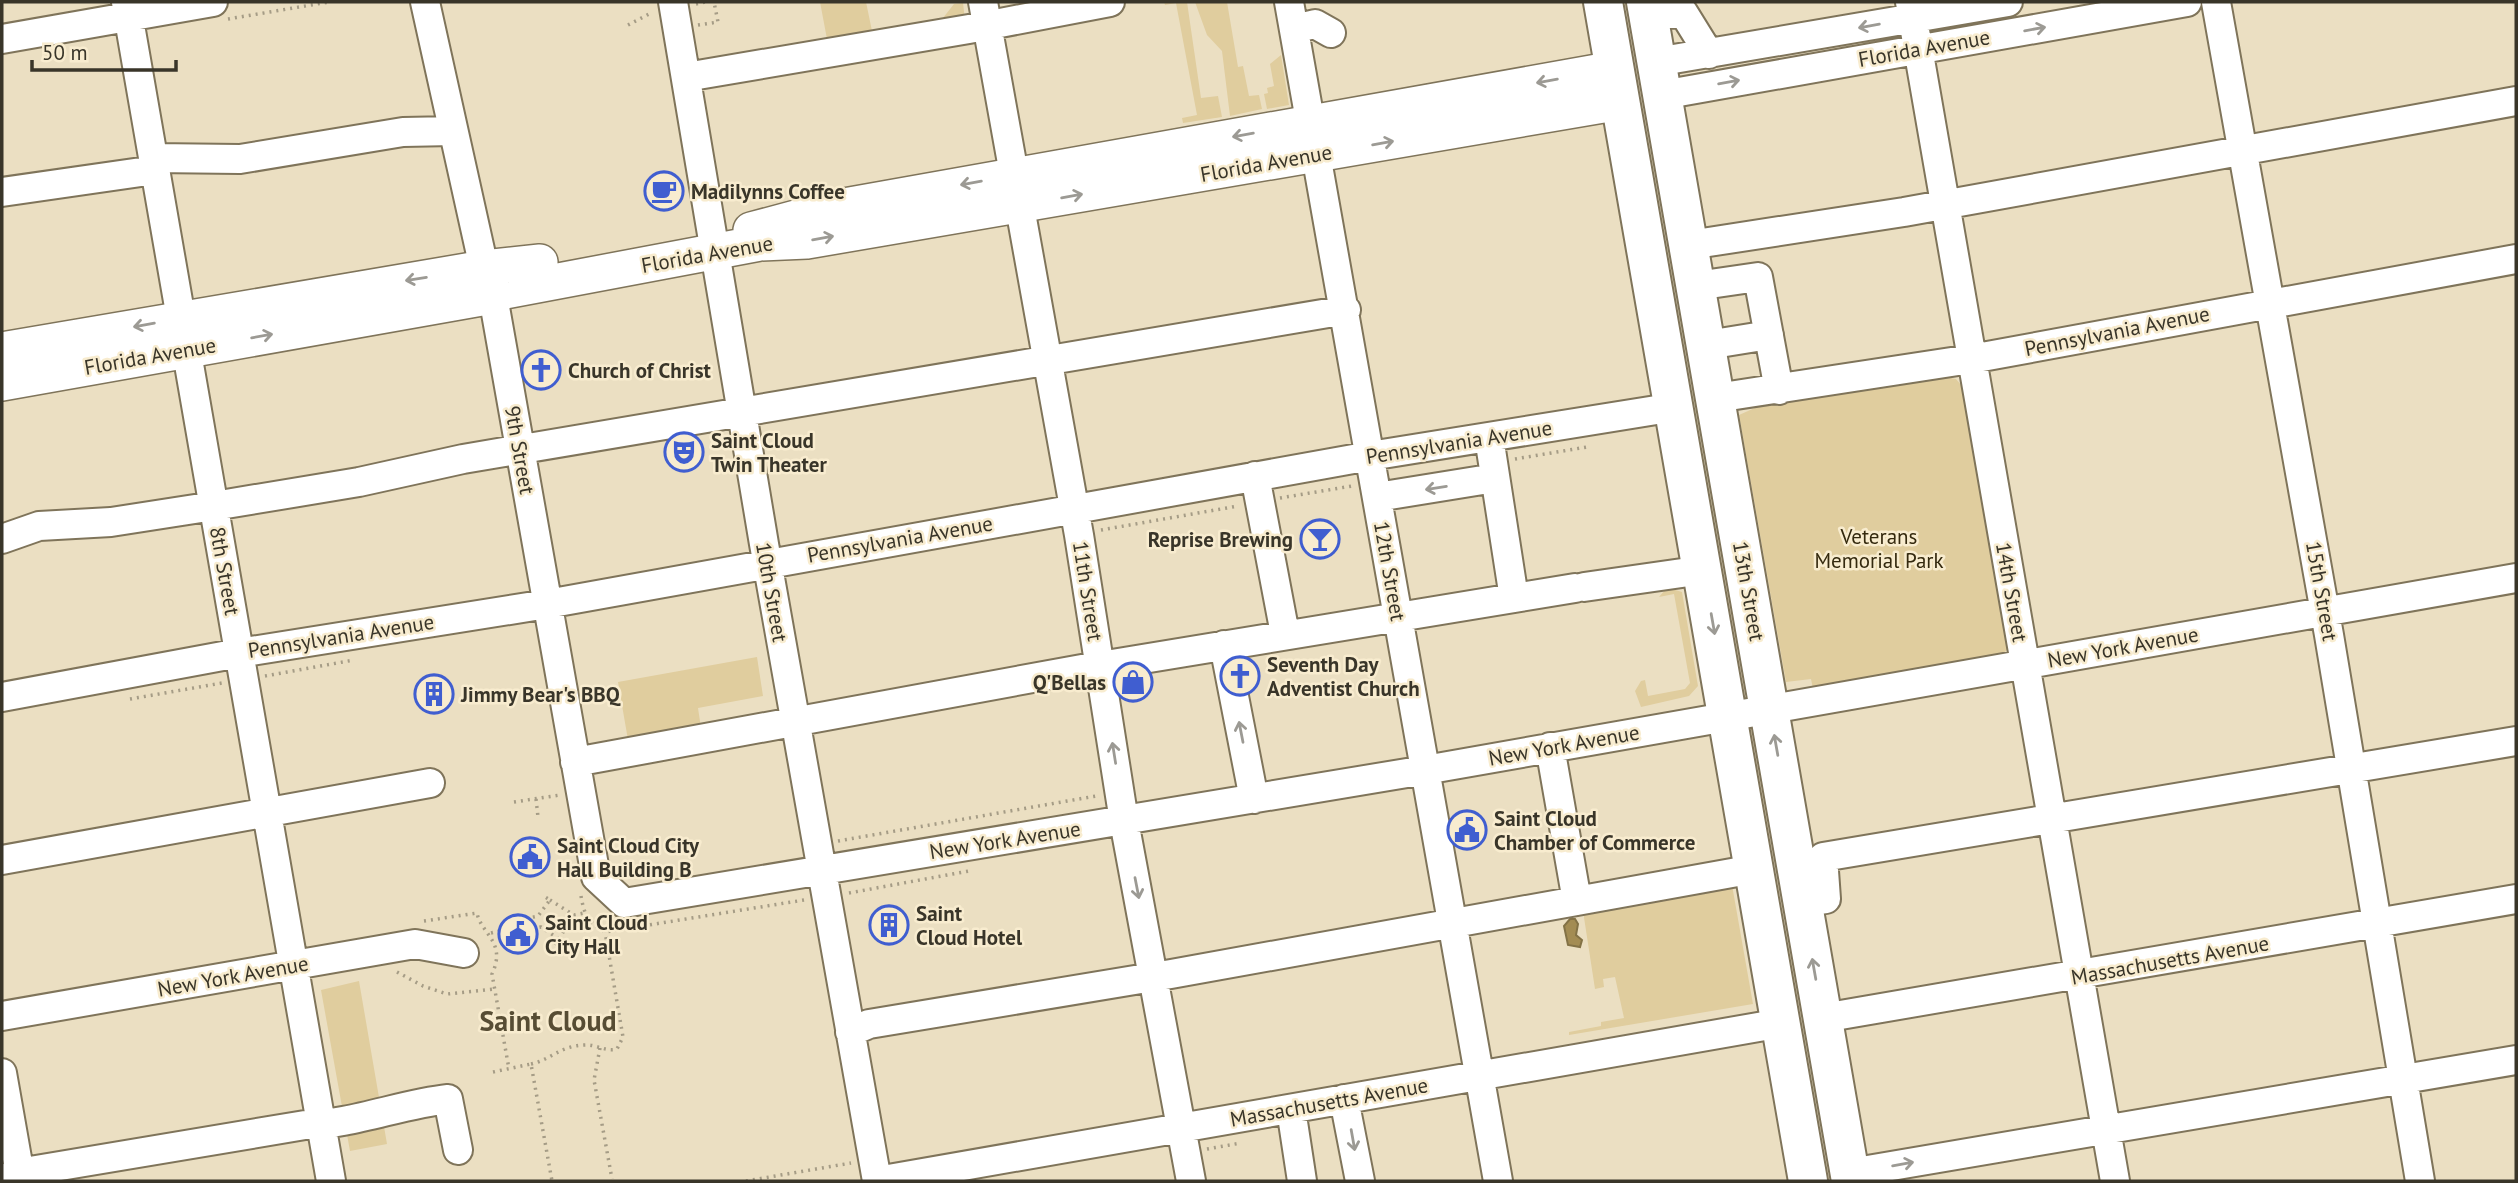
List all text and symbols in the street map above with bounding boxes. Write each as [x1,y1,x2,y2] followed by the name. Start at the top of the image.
[1858,20,1881,33] one-way arrow
[2023,21,2046,35] one-way arrow
[1856,23,1992,73] street label: Florida Avenue
[32,28,175,72] scale bar
[42,39,88,66] text: 50 m
[1536,75,1559,88] one-way arrow
[1717,75,1740,88] one-way arrow
[1233,129,1255,142] one-way arrow
[1372,136,1394,149] one-way arrow
[1198,138,1334,188] street label: Florida Avenue
[643,170,685,212] cafe icon: Madilynns Coffee
[960,177,983,190] one-way arrow
[691,178,845,205] place label: Madilynns Coffee
[1060,189,1083,202] one-way arrow
[639,229,775,279] street label: Florida Avenue
[811,231,834,244] one-way arrow
[405,273,428,286] one-way arrow
[2022,300,2212,362] street label: Pennsylvania Avenue
[133,319,156,332] one-way arrow
[250,329,273,343] one-way arrow
[82,331,218,381] street label: Florida Avenue
[520,349,562,391] church icon: Church of Christ
[568,357,712,384] place label: Church of Christ
[499,404,541,496] street label: 9th Street
[1364,414,1554,470] street label: Pennsylvania Avenue
[711,427,827,478] place label: Saint Cloud Twin Theater
[663,431,705,473] theatre icon: Saint Cloud Twin Theater
[1425,482,1448,495] one-way arrow
[805,509,995,569] street label: Pennsylvania Avenue
[1299,518,1341,560] bar icon: Reprise Brewing
[1368,519,1412,623] street label: 12th Street
[1814,523,1944,574] park label: Veterans Memorial Park
[204,525,246,617] street label: 8th Street
[1148,526,1293,553] place label: Reprise Brewing
[1067,539,1109,643] street label: 11th Street
[1727,539,1771,643] street label: 13th Street
[2300,539,2344,643] street label: 15th Street
[750,540,794,644] street label: 10th Street
[1990,540,2034,644] street label: 14th Street
[246,608,436,664] street label: Pennsylvania Avenue
[1707,612,1720,635] one-way arrow
[2045,620,2201,674] street label: New York Avenue
[1267,651,1420,702] place label: Seventh Day Adventist Church
[1219,655,1261,697] church icon: Seventh Day Adventist Church
[1112,661,1154,703] shop icon: Q'Bellas
[1033,669,1106,696] place label: Q'Bellas
[413,673,455,715] building icon: Jimmy Bear's BBQ
[460,681,621,708] place label: Jimmy Bear's BBQ
[1486,718,1642,772] street label: New York Avenue
[1234,721,1247,744] one-way arrow
[1769,734,1782,757] one-way arrow
[1107,742,1120,765] one-way arrow
[1494,805,1695,856] place label: Saint Cloud Chamber of Commerce
[1446,809,1488,851] public building icon: Saint Cloud Chamber of Commerce
[927,815,1083,865] street label: New York Avenue
[557,832,700,883] place label: Saint Cloud City Hall Building B
[509,836,551,878] public building icon: Saint Cloud City Hall Building B
[1131,876,1144,899] one-way arrow
[916,900,1023,951] place label: Saint Cloud Hotel
[868,904,910,946] building icon: Saint Cloud Hotel
[545,909,648,960] place label: Saint Cloud City Hall
[497,913,539,955] public building icon: Saint Cloud City Hall
[2069,929,2271,991] street label: Massachusetts Avenue
[155,949,311,1003] street label: New York Avenue
[1807,958,1820,981] one-way arrow
[479,1002,617,1039] district label: Saint Cloud
[1228,1071,1430,1133] street label: Massachusetts Avenue
[1346,1128,1360,1151] one-way arrow
[1891,1157,1914,1170] one-way arrow

